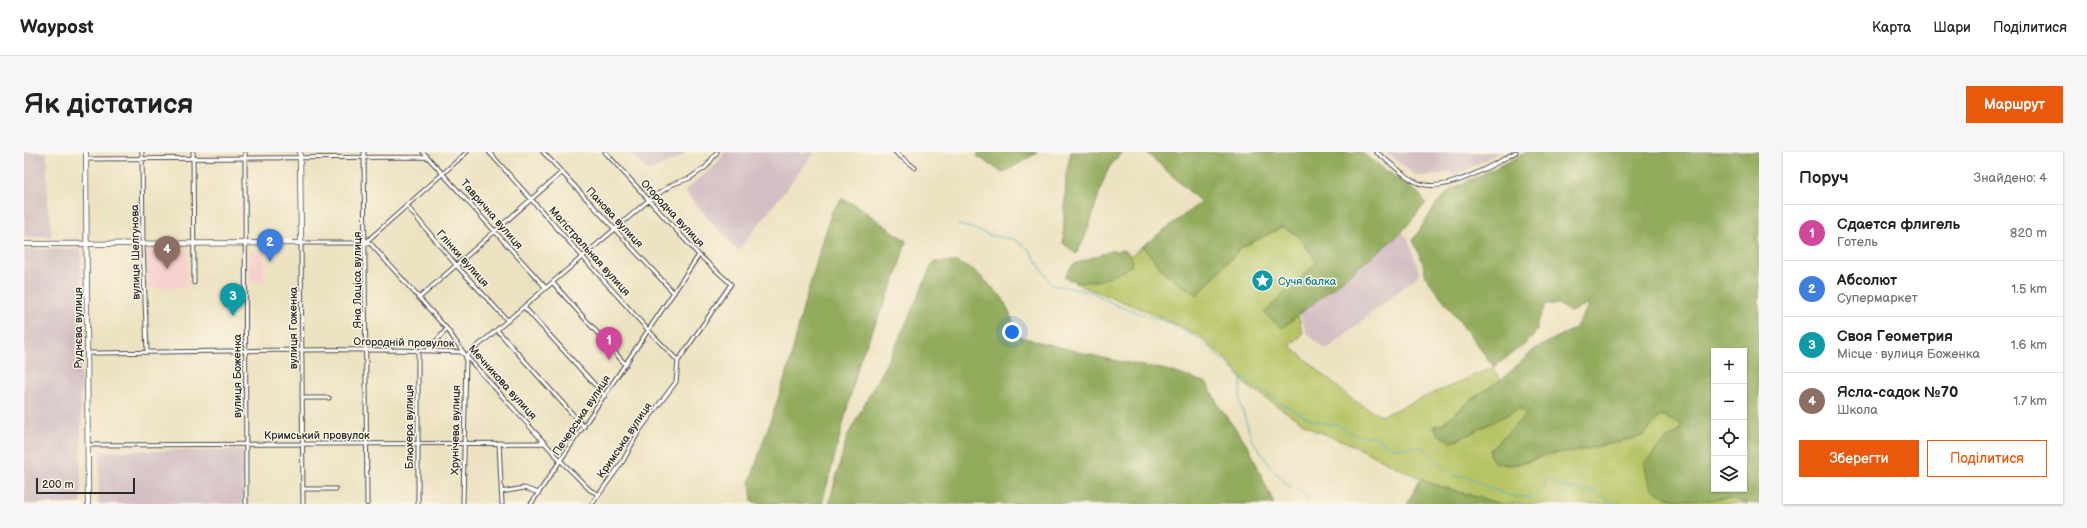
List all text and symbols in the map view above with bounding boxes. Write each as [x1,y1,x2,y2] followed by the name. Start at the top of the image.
[20,16,94,39] text: Waypost
[1872,19,1911,36] text: Карта
[1933,19,1971,36] text: Шари
[1993,19,2067,36] text: Поділитися
[1966,86,2063,123] button: Маршрут
[24,88,193,121] text: Як дістатися
[1799,168,1849,188] text: Поруч
[1974,170,2047,186] text: Знайдено: 4
[458,177,525,252] street label: Таврична вулиця
[638,177,707,250] street label: Огородна вулиця
[583,184,646,250] street label: Панова вулиця
[128,204,143,300] street label: вулиця Шелгунова
[546,204,633,298] street label: Магістральная вулиця
[1837,215,1960,234] text: Сдается флигель
[1809,225,1815,241] text: 1
[2010,225,2047,241] text: 820 m
[434,227,492,289] street label: Глінки вулиця
[257,229,283,262] pin: 2
[351,232,364,328] street label: Яна Лаціса вулиця
[1837,234,1878,250] text: Готель
[154,236,180,269] pin: 4
[1250,268,1276,294] place icon: Сучя балка
[1837,271,1897,290] text: Абсолют
[1278,275,1337,288] place label: Сучя балка
[1808,281,1816,297] text: 2
[2011,281,2047,297] text: 1.5 km
[220,283,246,316] pin: 3
[287,286,300,369] street label: вулиця Гоженка
[72,287,85,369] street label: Руднєва вулиця
[1837,290,1918,306] text: Супермаркет
[1002,322,1022,342] your location
[596,327,622,360] pin: 1
[1837,327,1953,346] text: Своя Геометрия
[231,333,244,418] street label: вулиця Боженка
[353,335,455,350] street label: Огородній провулок
[1808,337,1816,353] text: 3
[2011,337,2047,353] text: 1.6 km
[466,342,540,422] street label: Мечникова вулиця
[1837,346,1980,362] text: Місце · вулиця Боженка
[1711,348,1747,492] map controls
[1711,348,1747,384] button: +
[550,373,613,458] street label: Печерська вулиця
[1837,383,1958,402] text: Ясла-садок №70
[1711,384,1747,420] button: −
[403,385,416,469] street label: Блюхера вулиця
[448,385,463,475] street label: Хрунічева вулиця
[1808,393,1816,409] text: 4
[2013,393,2047,409] text: 1.7 km
[594,400,655,481] street label: Кримська вулиця
[1837,402,1878,418] text: Школа
[1711,420,1747,456] button: locate
[264,429,370,442] street label: Кримський провулок
[1799,440,1919,477] button: Зберегти
[1927,440,2047,477] button: Поділитися
[1711,456,1747,492] button: layers
[36,476,135,495] scale bar
[42,478,74,491] text: 200 m

